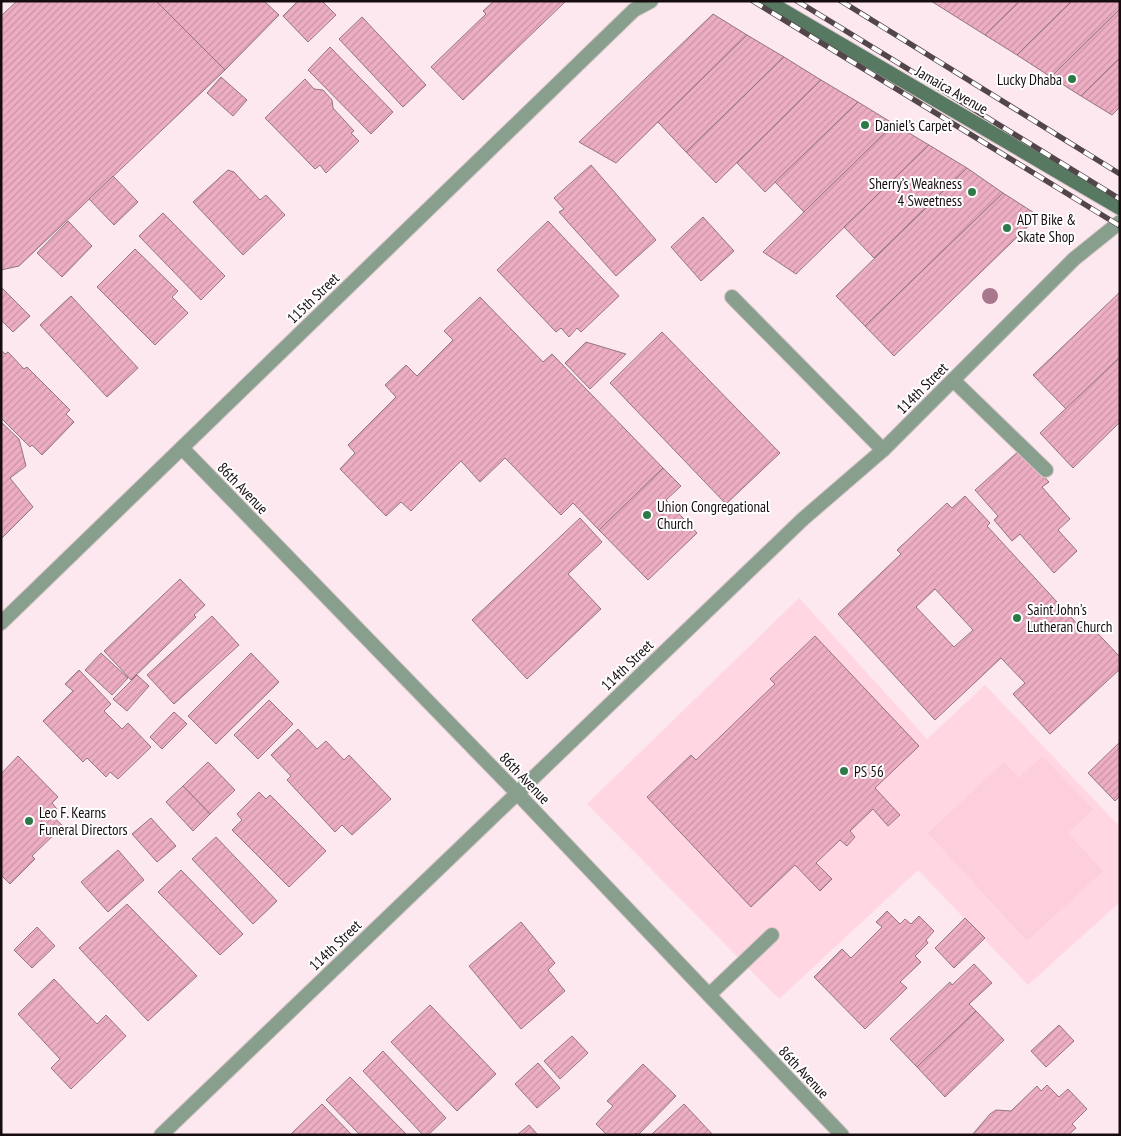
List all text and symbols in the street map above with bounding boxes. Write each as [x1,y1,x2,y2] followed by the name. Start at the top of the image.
[911,61,992,118] street label: Jamaica Avenue
[997,70,1062,89] place label: Lucky Dhaba
[1066,73,1078,85] marker: Lucky Dhaba
[875,116,952,135] place label: Daniel’s Carpet
[859,119,871,131] marker: Daniel’s Carpet
[869,174,962,210] place label: Sherry’s Weakness 4 Sweetness
[966,186,978,198] marker: Sherry’s Weakness 4 Sweetness
[1017,210,1076,246] place label: ADT Bike & Skate Shop
[1001,222,1013,234] marker: ADT Bike & Skate Shop
[283,269,343,327] street label: 115th Street
[892,358,952,418] street label: 114th Street
[214,458,272,518] street label: 86th Avenue
[657,497,770,533] place label: Union Congregational Church
[641,509,653,521] marker: Union Congregational Church
[1027,600,1112,636] place label: Saint John's Lutheran Church
[1011,612,1023,624] marker: Saint John's Lutheran Church
[597,636,657,694] street label: 114th Street
[496,748,554,808] street label: 86th Avenue
[854,762,884,781] place label: PS 56
[838,765,850,777] marker: PS 56
[39,803,128,839] place label: Leo F. Kearns Funeral Directors
[23,815,35,827] marker: Leo F. Kearns Funeral Directors
[305,916,365,974] street label: 114th Street
[775,1042,833,1102] street label: 86th Avenue

